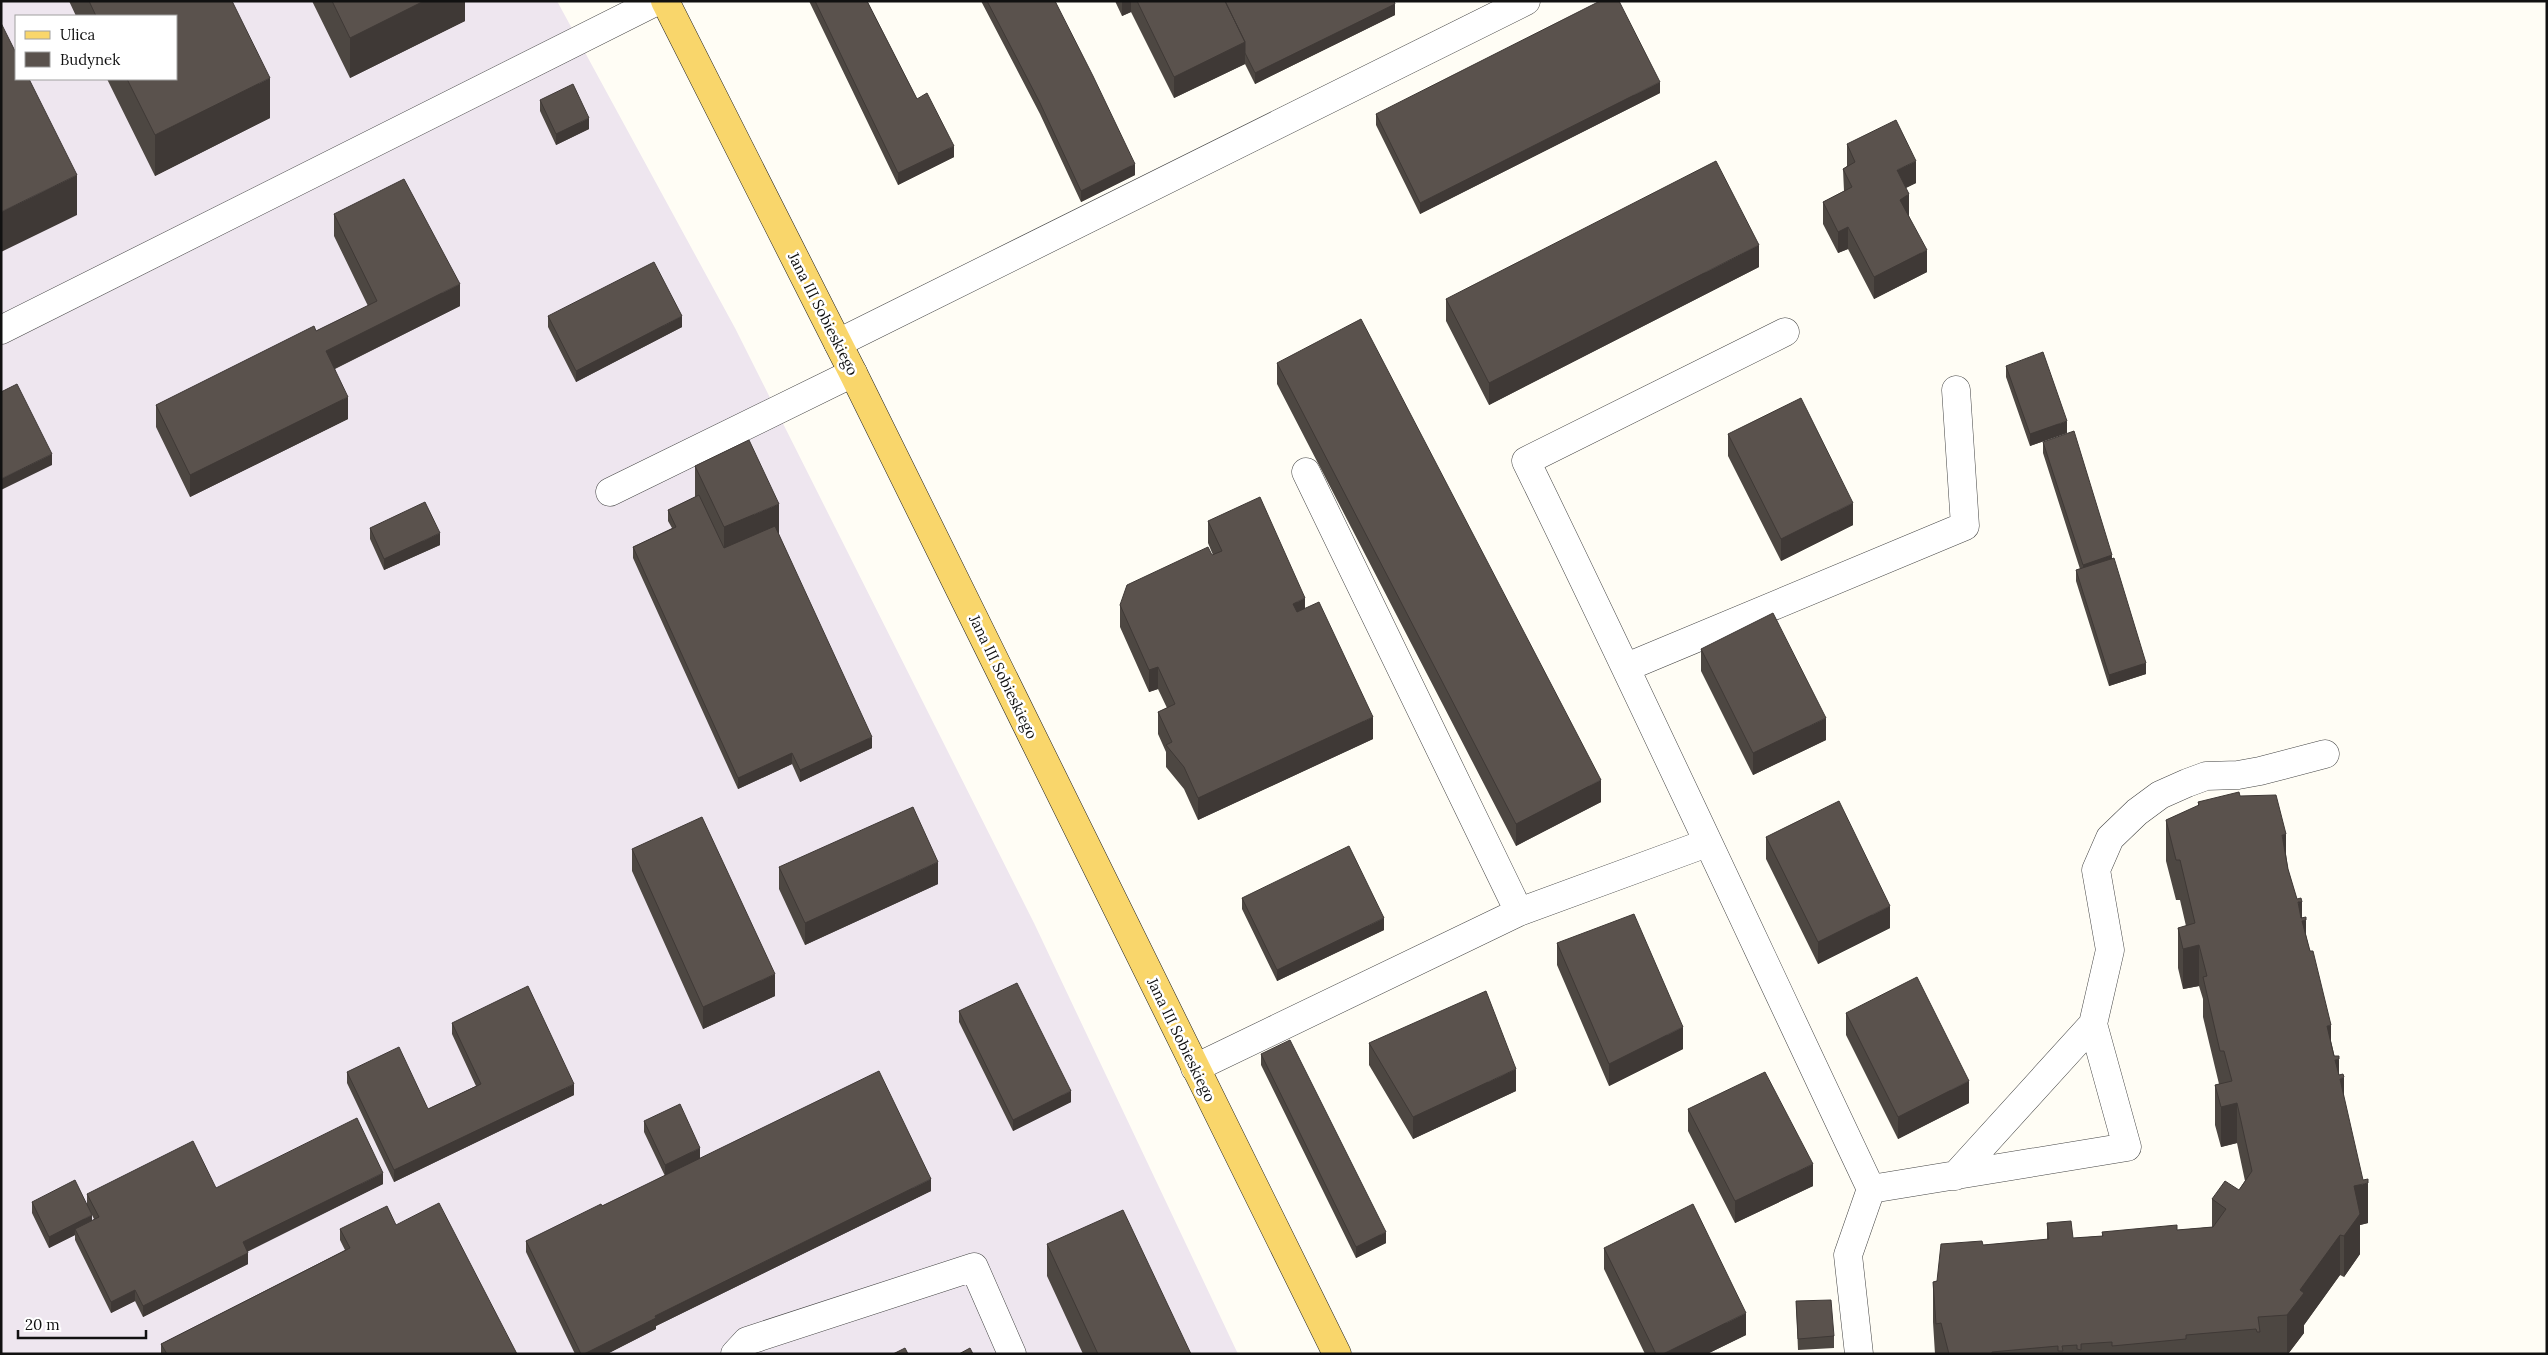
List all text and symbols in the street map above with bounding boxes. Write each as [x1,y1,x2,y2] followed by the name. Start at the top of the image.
[15,15,178,80] legend
[60,25,96,44] text: Ulica
[60,50,120,69] text: Budynek
[784,248,863,379] street label: Jana III Sobieskiego
[965,611,1042,742] street label: Jana III Sobieskiego
[1143,974,1220,1105] street label: Jana III Sobieskiego
[18,1308,145,1340] scale bar
[25,1315,60,1334] text: 20 m

